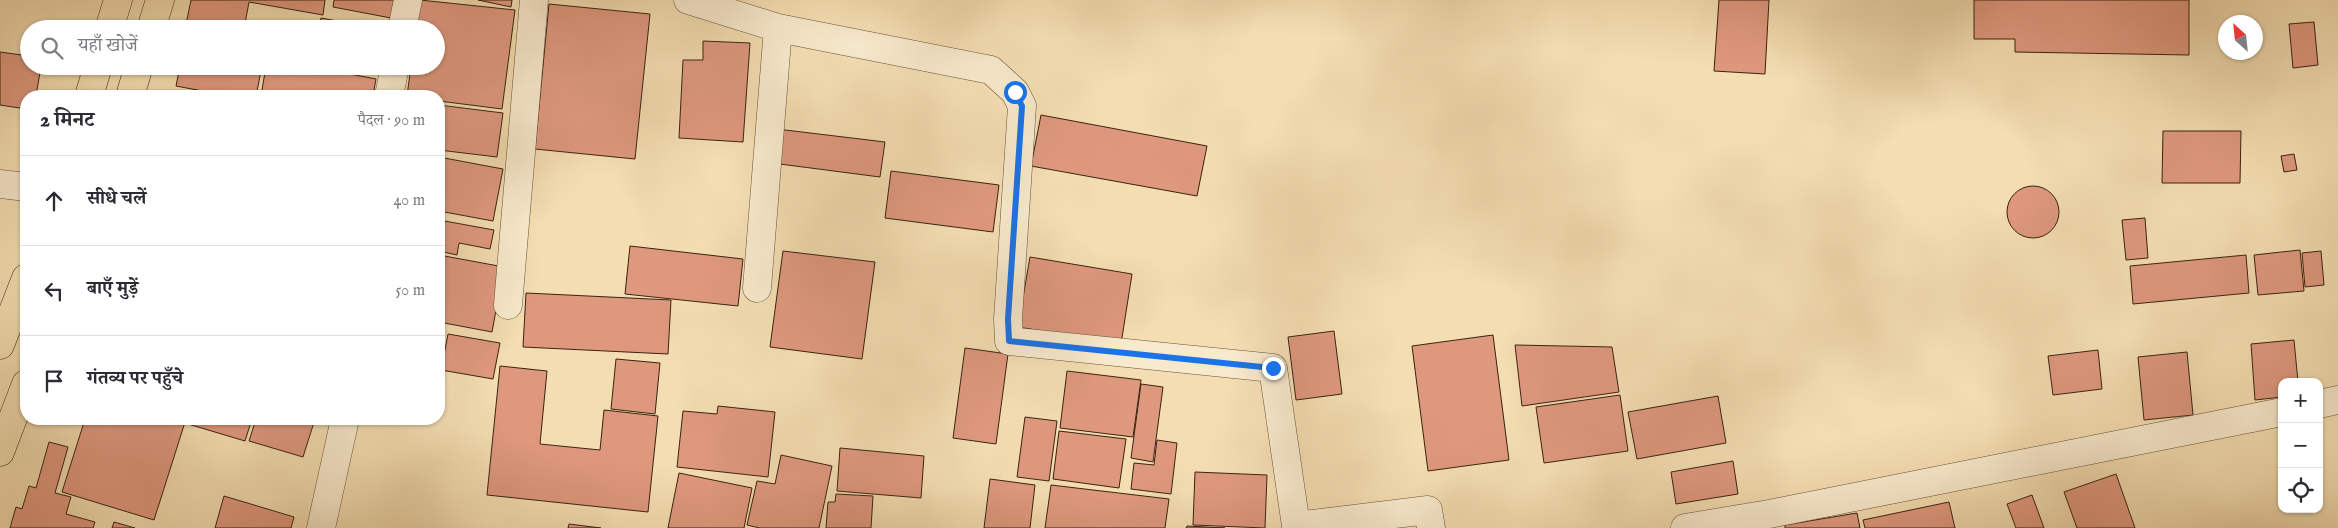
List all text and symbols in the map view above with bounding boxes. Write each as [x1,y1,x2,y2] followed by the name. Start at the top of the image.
[2218,15,2263,60] north arrow
[20,20,445,75] search box
[38,34,66,62] icon: search
[78,34,138,58] text: यहाँ खोजें
[1004,81,1027,104] route start
[40,107,94,134] text: 2 मिनट
[358,111,425,131] text: पैदल · 90 m
[40,187,68,215] icon: ahead
[87,187,146,211] text: सीधे चलें
[393,191,425,211] text: 40 m
[40,277,68,305] icon: left
[87,277,138,301] text: बाएँ मुड़ें
[396,281,425,301] text: 50 m
[1262,357,1285,380] route end
[40,367,68,395] icon: arrive
[87,367,183,391] text: गंतव्य पर पहुँचे
[2278,378,2323,513] map controls
[2278,378,2323,423] button: +
[2278,423,2323,468] button: −
[2278,468,2323,513] button: locate

